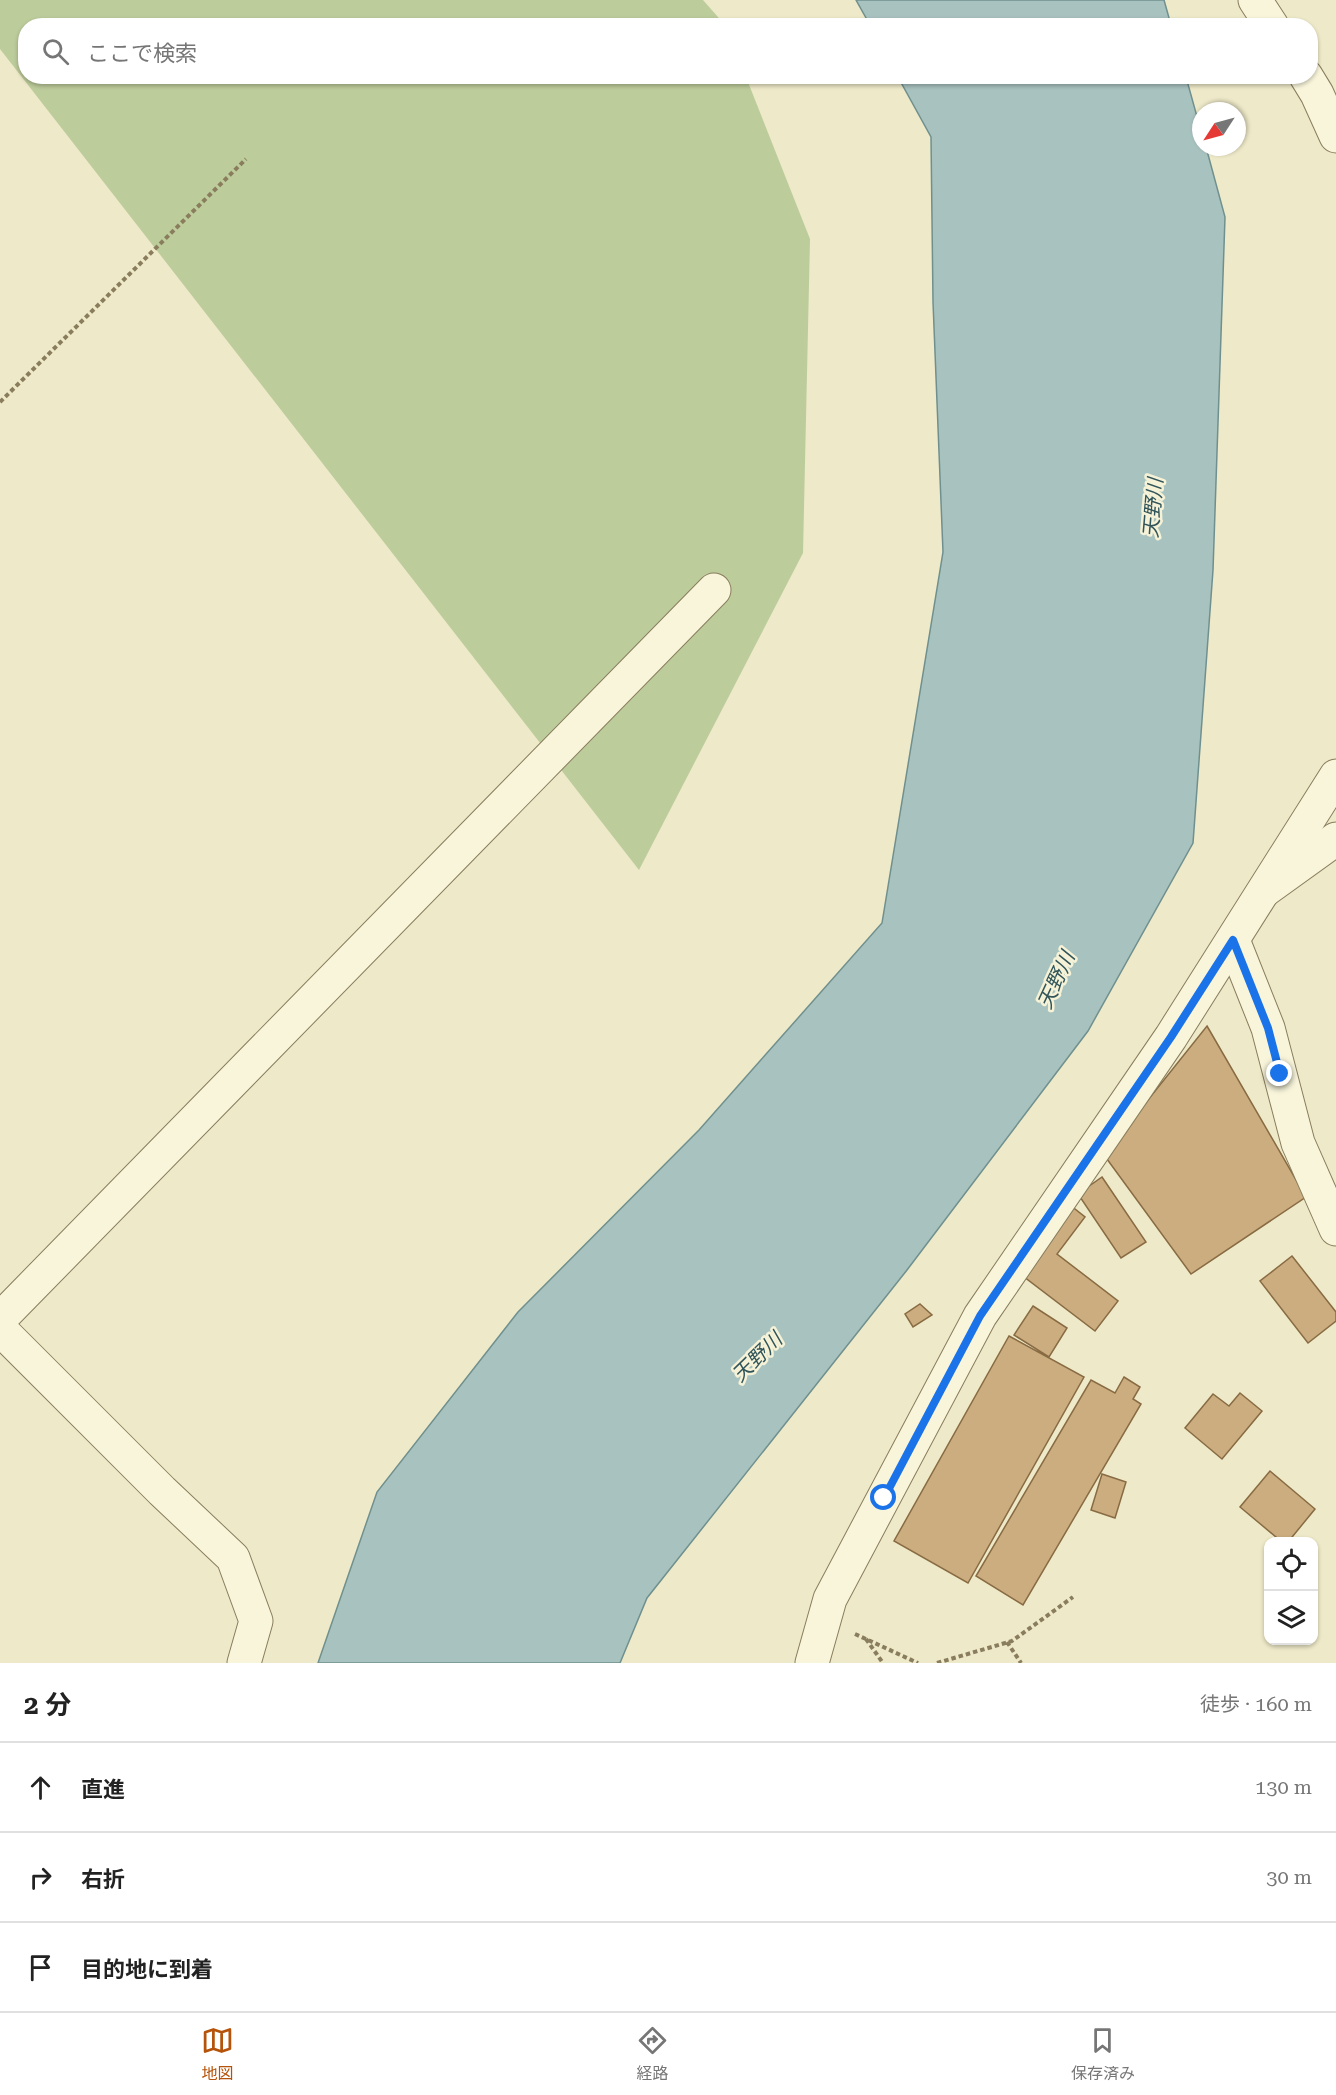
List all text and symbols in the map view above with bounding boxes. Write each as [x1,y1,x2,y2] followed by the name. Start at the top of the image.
[18,18,1318,84] search box
[39,35,72,68] icon: search
[87,41,197,66] text: ここで検索
[1192,102,1246,156] north arrow
[1138,475,1168,539] water label: 天野川
[1032,946,1080,1012] water label: 天野川
[1266,1060,1292,1086] route end
[727,1326,788,1386] water label: 天野川
[870,1484,896,1510] route start
[1264,1537,1318,1645] map controls
[1264,1537,1318,1591] button: locate
[1264,1591,1318,1645] button: layers
[24,1690,71,1720] text: 2 分
[1200,1692,1312,1716] text: 徒歩 · 160 m
[24,1771,57,1804] icon: ahead
[1255,1775,1312,1799] text: 130 m
[81,1777,125,1802] text: 直進
[24,1861,57,1894] icon: right
[1266,1865,1312,1889] text: 30 m
[81,1867,125,1892] text: 右折
[24,1951,57,1984] icon: arrive
[81,1957,213,1982] text: 目的地に到着
[201,2024,234,2084] tab: 地図
[636,2024,669,2084] tab: 経路
[1071,2024,1135,2084] tab: 保存済み

